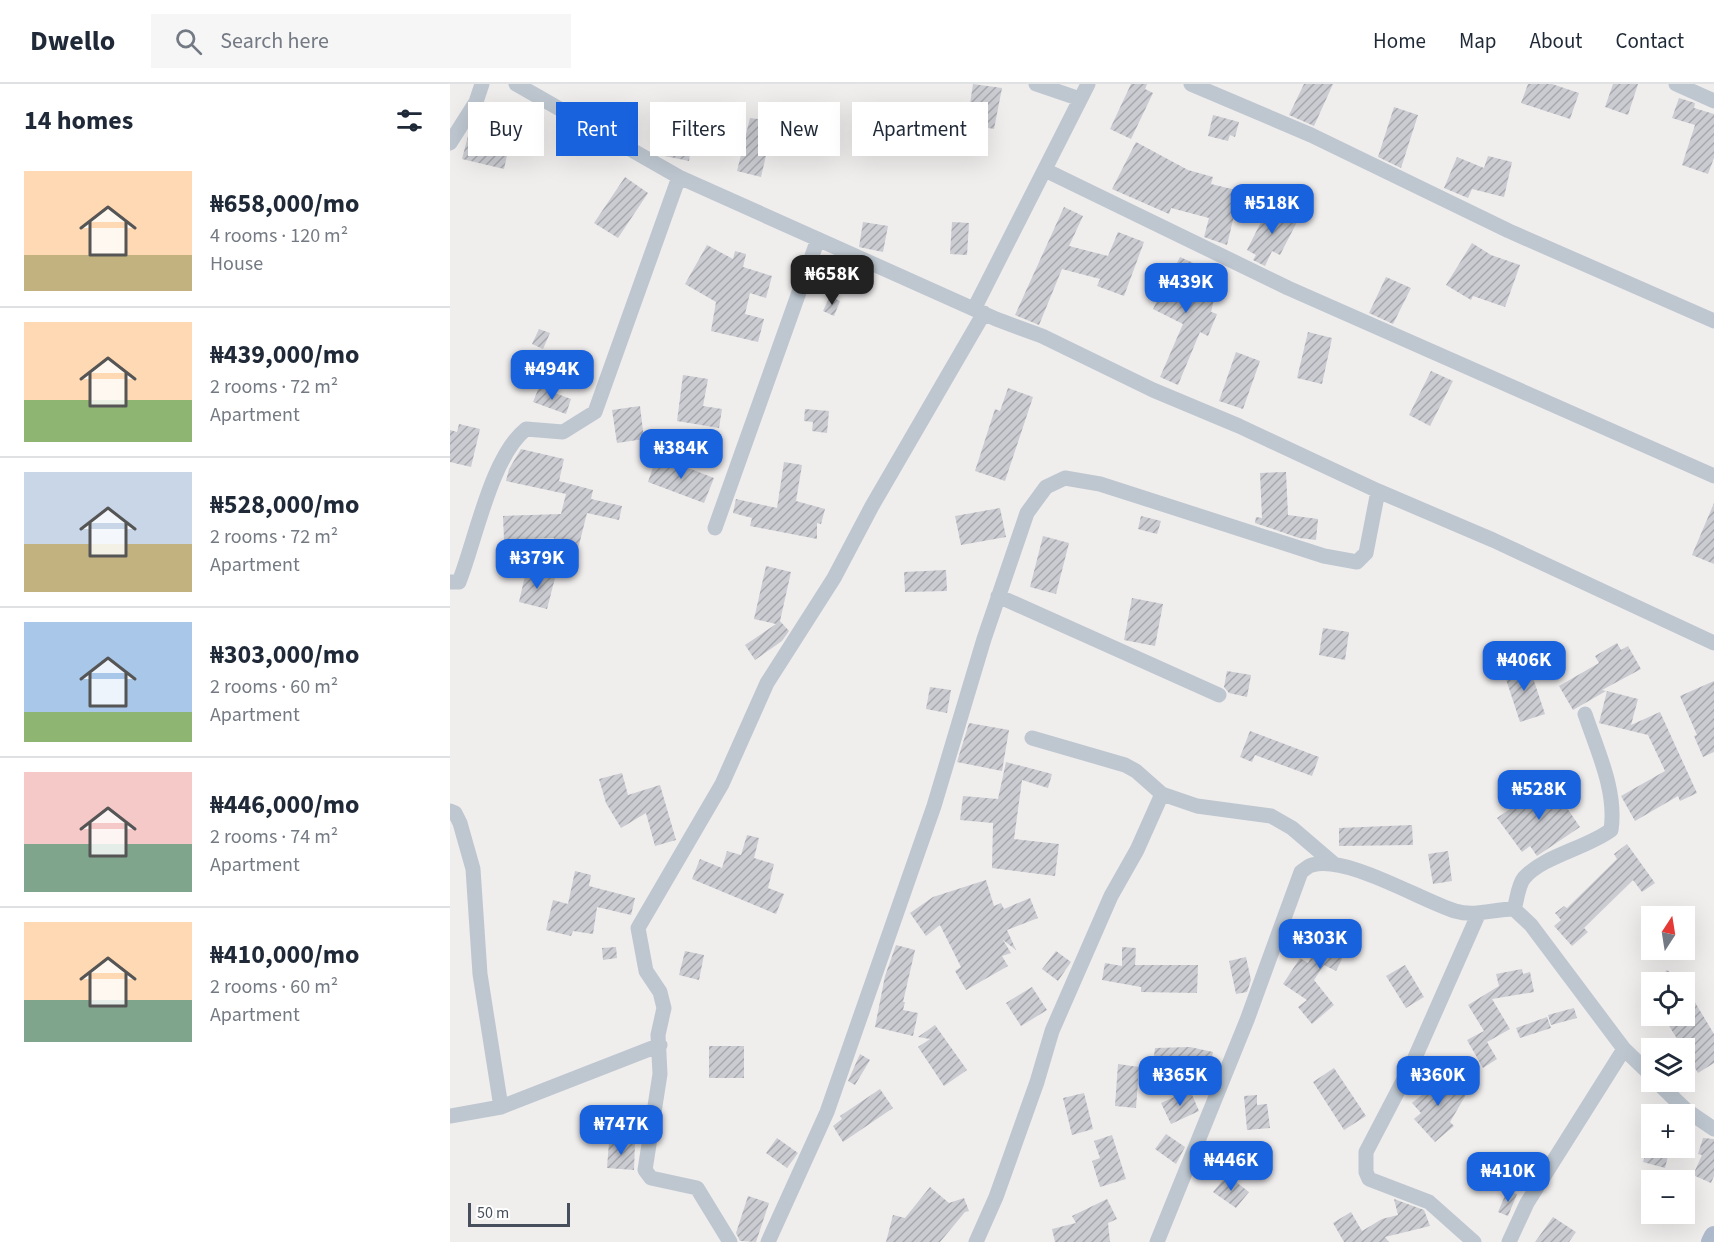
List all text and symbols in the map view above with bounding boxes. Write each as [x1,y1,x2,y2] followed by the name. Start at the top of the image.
[151,14,571,68] search box
[30,21,115,61] text: Dwello
[172,25,205,58] icon: search
[220,25,329,57] text: Search here
[1373,26,1426,56] text: Home
[1459,26,1497,56] text: Map
[1530,26,1582,56] text: About
[1615,26,1684,56] text: Contact
[24,102,133,139] text: 14 homes
[468,102,544,156] chip: Buy
[556,102,638,156] chip: Rent
[650,102,746,156] chip: Filters
[758,102,840,156] chip: New
[852,102,988,156] chip: Apartment
[393,104,426,137] icon: filters
[1230,184,1314,235] pin: ₦518K
[210,185,359,222] text: ₦658,000/mo
[1245,189,1299,217] text: ₦518K
[72,195,144,267] icon: home
[210,222,348,250] text: 4 rooms · 120 m²
[210,250,263,278] text: House
[790,255,874,306] pin: ₦658K
[805,260,859,288] text: ₦658K
[1144,263,1228,314] pin: ₦439K
[1159,268,1213,296] text: ₦439K
[210,336,359,373] text: ₦439,000/mo
[72,346,144,418] icon: home
[510,350,594,401] pin: ₦494K
[525,355,579,383] text: ₦494K
[210,373,338,401] text: 2 rooms · 72 m²
[210,401,300,429] text: Apartment
[639,429,723,480] pin: ₦384K
[654,434,708,462] text: ₦384K
[210,486,359,523] text: ₦528,000/mo
[72,496,144,568] icon: home
[210,523,338,551] text: 2 rooms · 72 m²
[495,539,579,590] pin: ₦379K
[510,544,564,572] text: ₦379K
[210,551,300,579] text: Apartment
[210,636,359,673] text: ₦303,000/mo
[1482,641,1566,692] pin: ₦406K
[72,646,144,718] icon: home
[1497,646,1551,674] text: ₦406K
[210,673,338,701] text: 2 rooms · 60 m²
[210,701,300,729] text: Apartment
[1497,770,1581,821] pin: ₦528K
[1512,775,1566,803] text: ₦528K
[210,786,359,823] text: ₦446,000/mo
[72,796,144,868] icon: home
[210,823,338,851] text: 2 rooms · 74 m²
[210,851,300,879] text: Apartment
[1641,906,1695,960] north arrow
[1641,906,1695,1224] map controls
[1278,919,1362,970] pin: ₦303K
[1293,924,1347,952] text: ₦303K
[210,936,359,973] text: ₦410,000/mo
[72,946,144,1018] icon: home
[1641,972,1695,1026] button: locate
[210,973,338,1001] text: 2 rooms · 60 m²
[210,1001,300,1029] text: Apartment
[1641,1038,1695,1092] button: layers
[1138,1056,1222,1107] pin: ₦365K
[1396,1056,1480,1107] pin: ₦360K
[1153,1061,1207,1089] text: ₦365K
[1411,1061,1465,1089] text: ₦360K
[1641,1104,1695,1158] button: +
[579,1105,663,1156] pin: ₦747K
[594,1110,648,1138] text: ₦747K
[1189,1141,1273,1192] pin: ₦446K
[1204,1146,1258,1174] text: ₦446K
[1466,1152,1550,1203] pin: ₦410K
[1481,1157,1535,1185] text: ₦410K
[1641,1170,1695,1224] button: −
[468,1200,570,1228] scale bar
[477,1202,509,1224] text: 50 m

